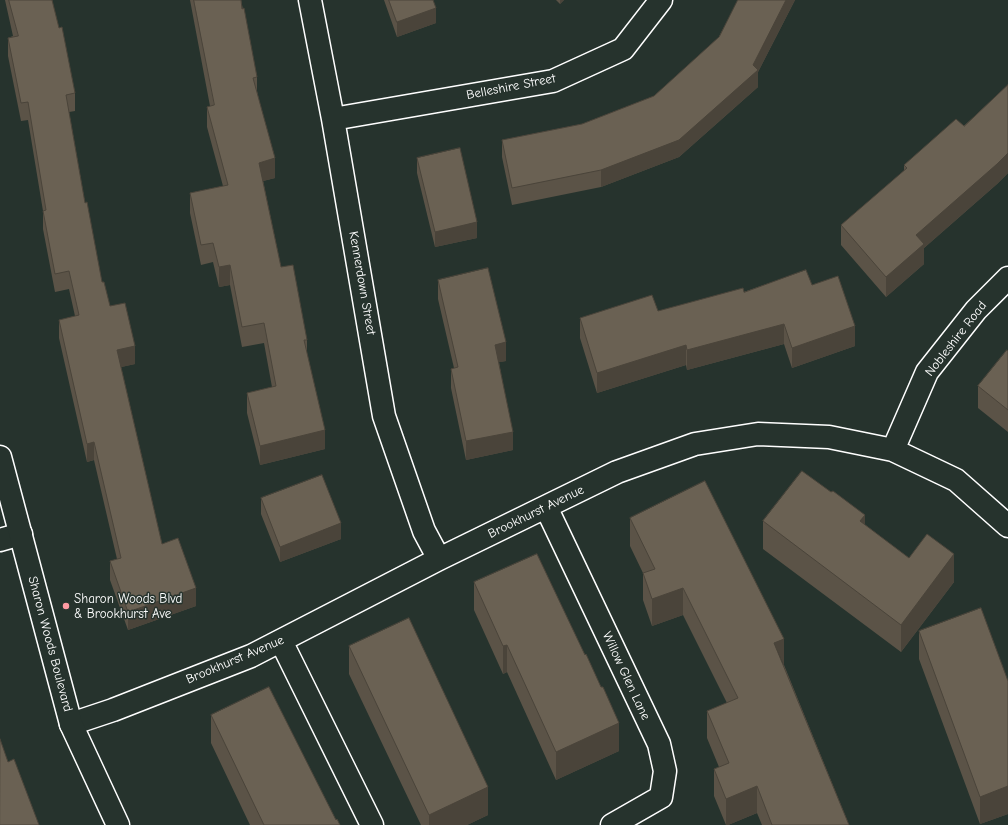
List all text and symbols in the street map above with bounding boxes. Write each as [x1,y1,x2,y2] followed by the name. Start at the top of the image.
[465,71,557,103] street label: Belleshire Street
[345,230,379,336] street label: Kennerdown Street
[922,298,990,380] street label: Nobleshire Road
[485,482,587,542] street label: Brookhurst Avenue
[24,574,76,714] street label: Sharon Woods Boulevard
[74,591,182,622] place label: Sharon Woods Blvd & Brookhurst Ave
[61,601,71,611] marker: Sharon Woods Blvd & Brookhurst Ave
[599,629,653,723] street label: Willow Glen Lane
[184,632,286,688] street label: Brookhurst Avenue

